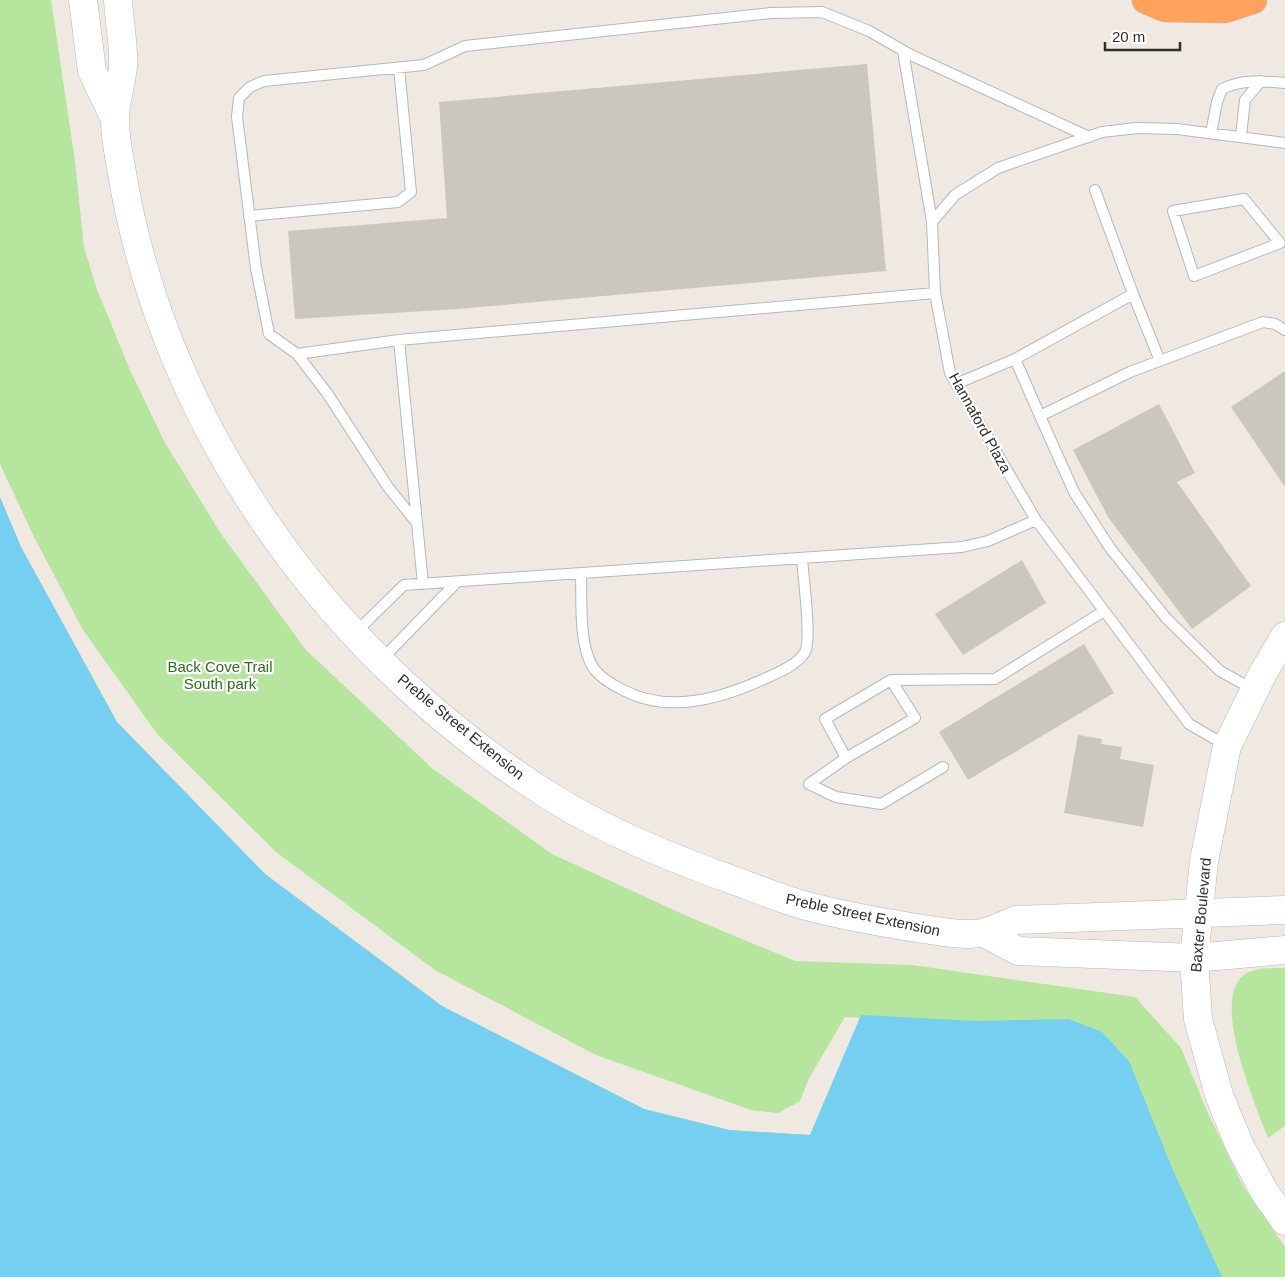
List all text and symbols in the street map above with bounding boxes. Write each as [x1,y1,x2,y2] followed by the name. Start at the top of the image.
[1105,20,1180,52] scale bar
[1112,28,1145,45] text: 20 m
[946,370,1015,476] street label: Hannaford Plaza
[167,658,273,692] park label: Back Cove Trail South park
[395,670,528,783] street label: Preble Street Extension
[1187,857,1214,973] street label: Baxter Boulevard
[784,890,942,939] street label: Preble Street Extension

